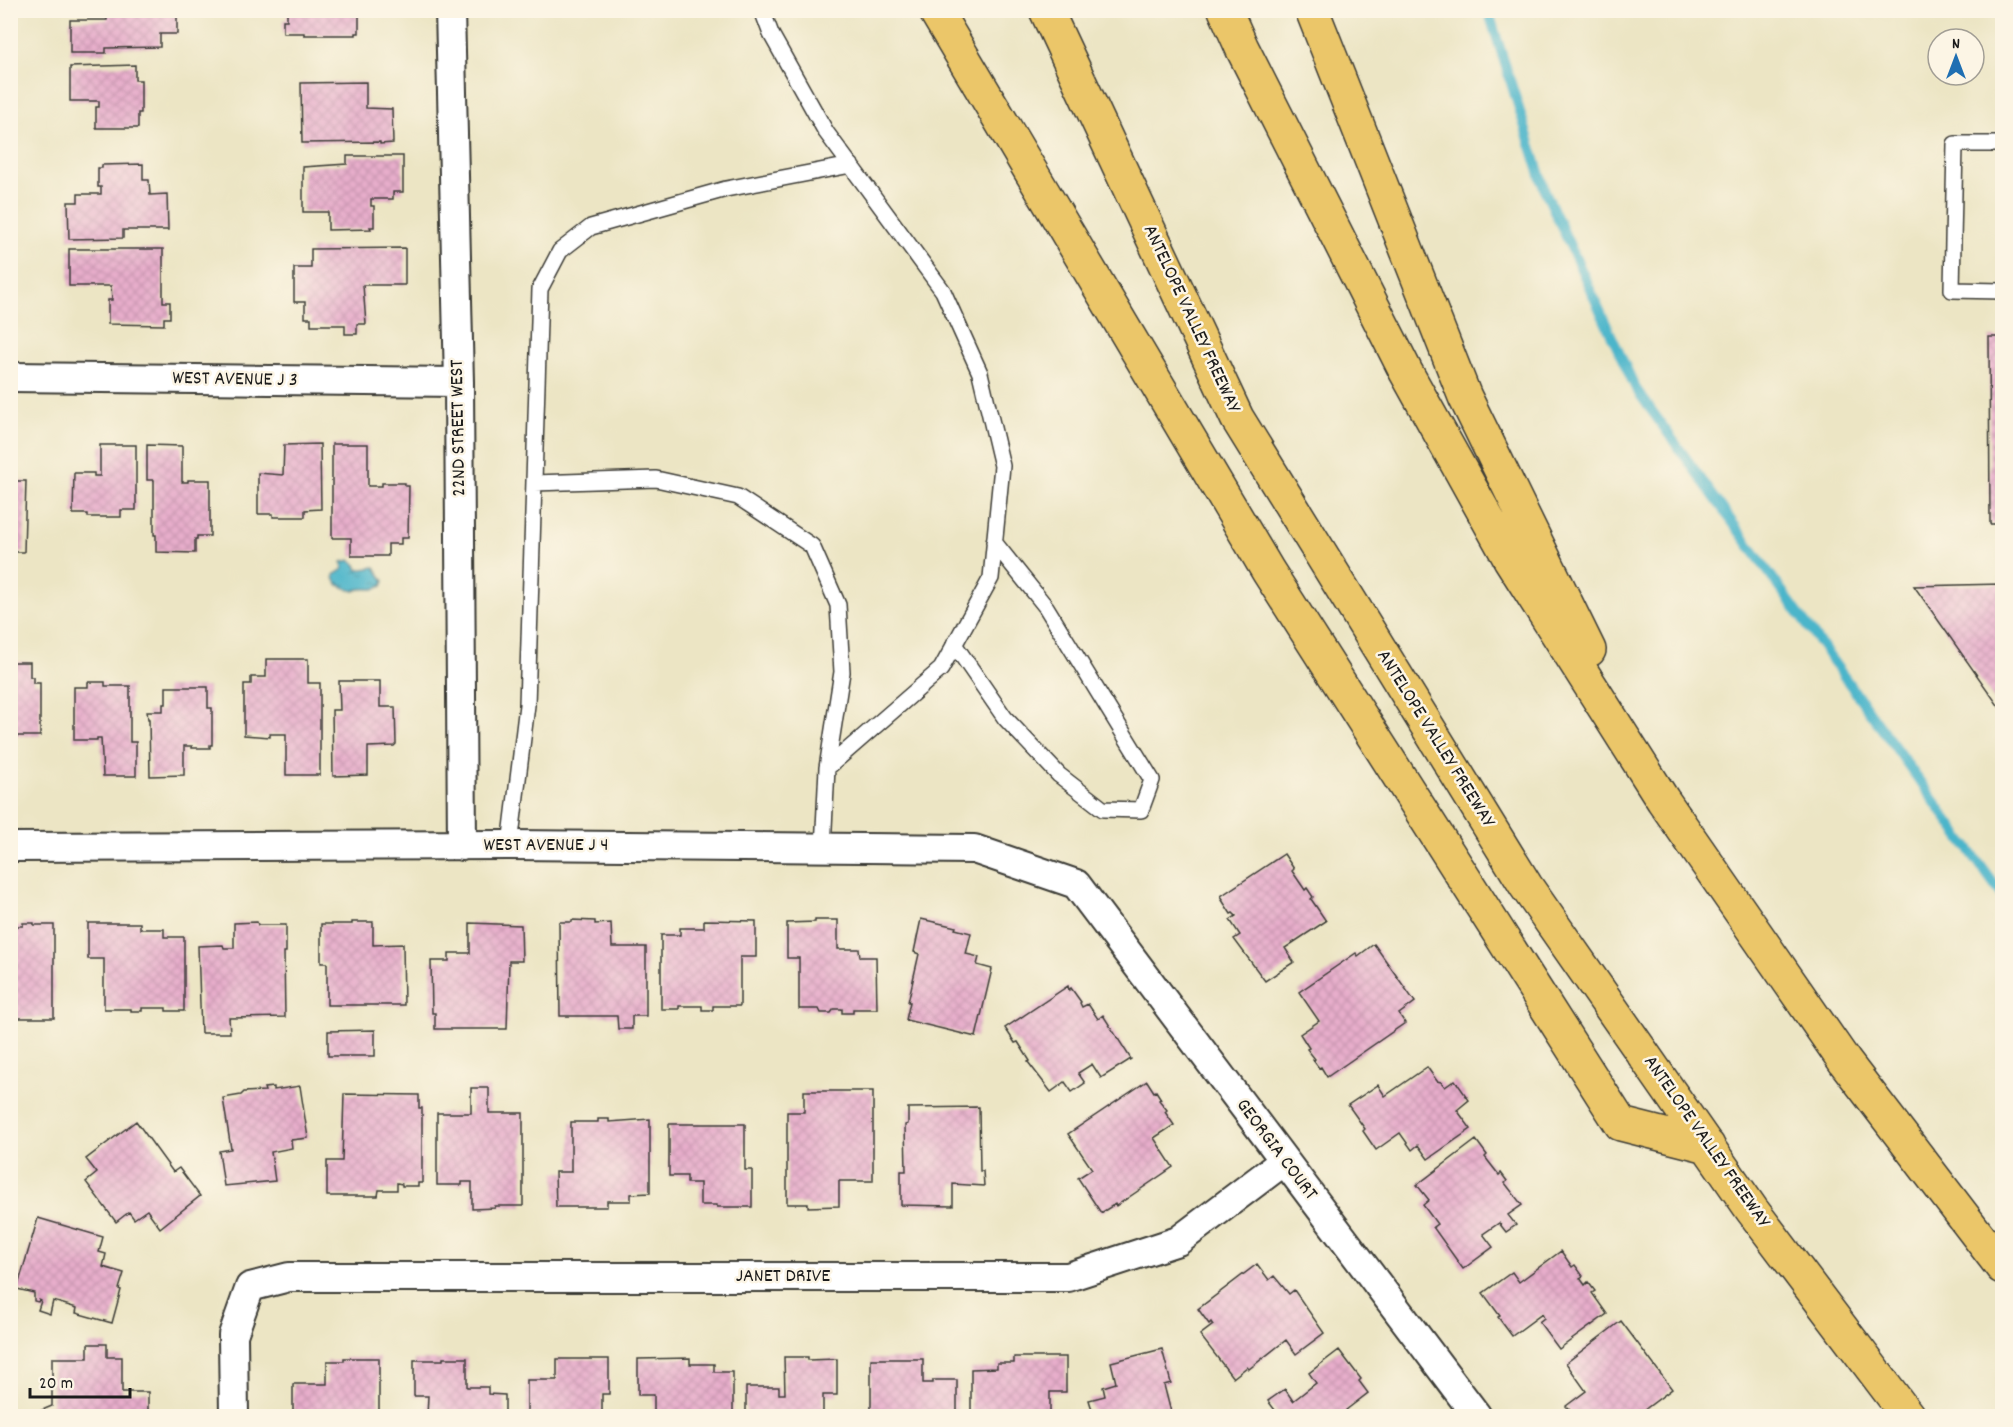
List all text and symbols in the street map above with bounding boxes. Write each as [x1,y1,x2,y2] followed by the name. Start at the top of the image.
[1926,27,1986,87] north arrow
[1952,33,1960,56] text: N
[1135,220,1247,418] street label: ANTELOPE VALLEY FREEWAY
[444,359,474,497] street label: 22ND STREET WEST
[172,365,298,395] street label: WEST AVENUE J 3
[1369,645,1501,834] street label: ANTELOPE VALLEY FREEWAY
[484,832,608,860] street label: WEST AVENUE J 4
[1636,1050,1777,1234] street label: ANTELOPE VALLEY FREEWAY
[1228,1093,1324,1207] street label: GEORGIA COURT
[736,1263,830,1291] street label: JANET DRIVE
[30,1361,130,1399] scale bar
[39,1372,73,1397] text: 20 m

